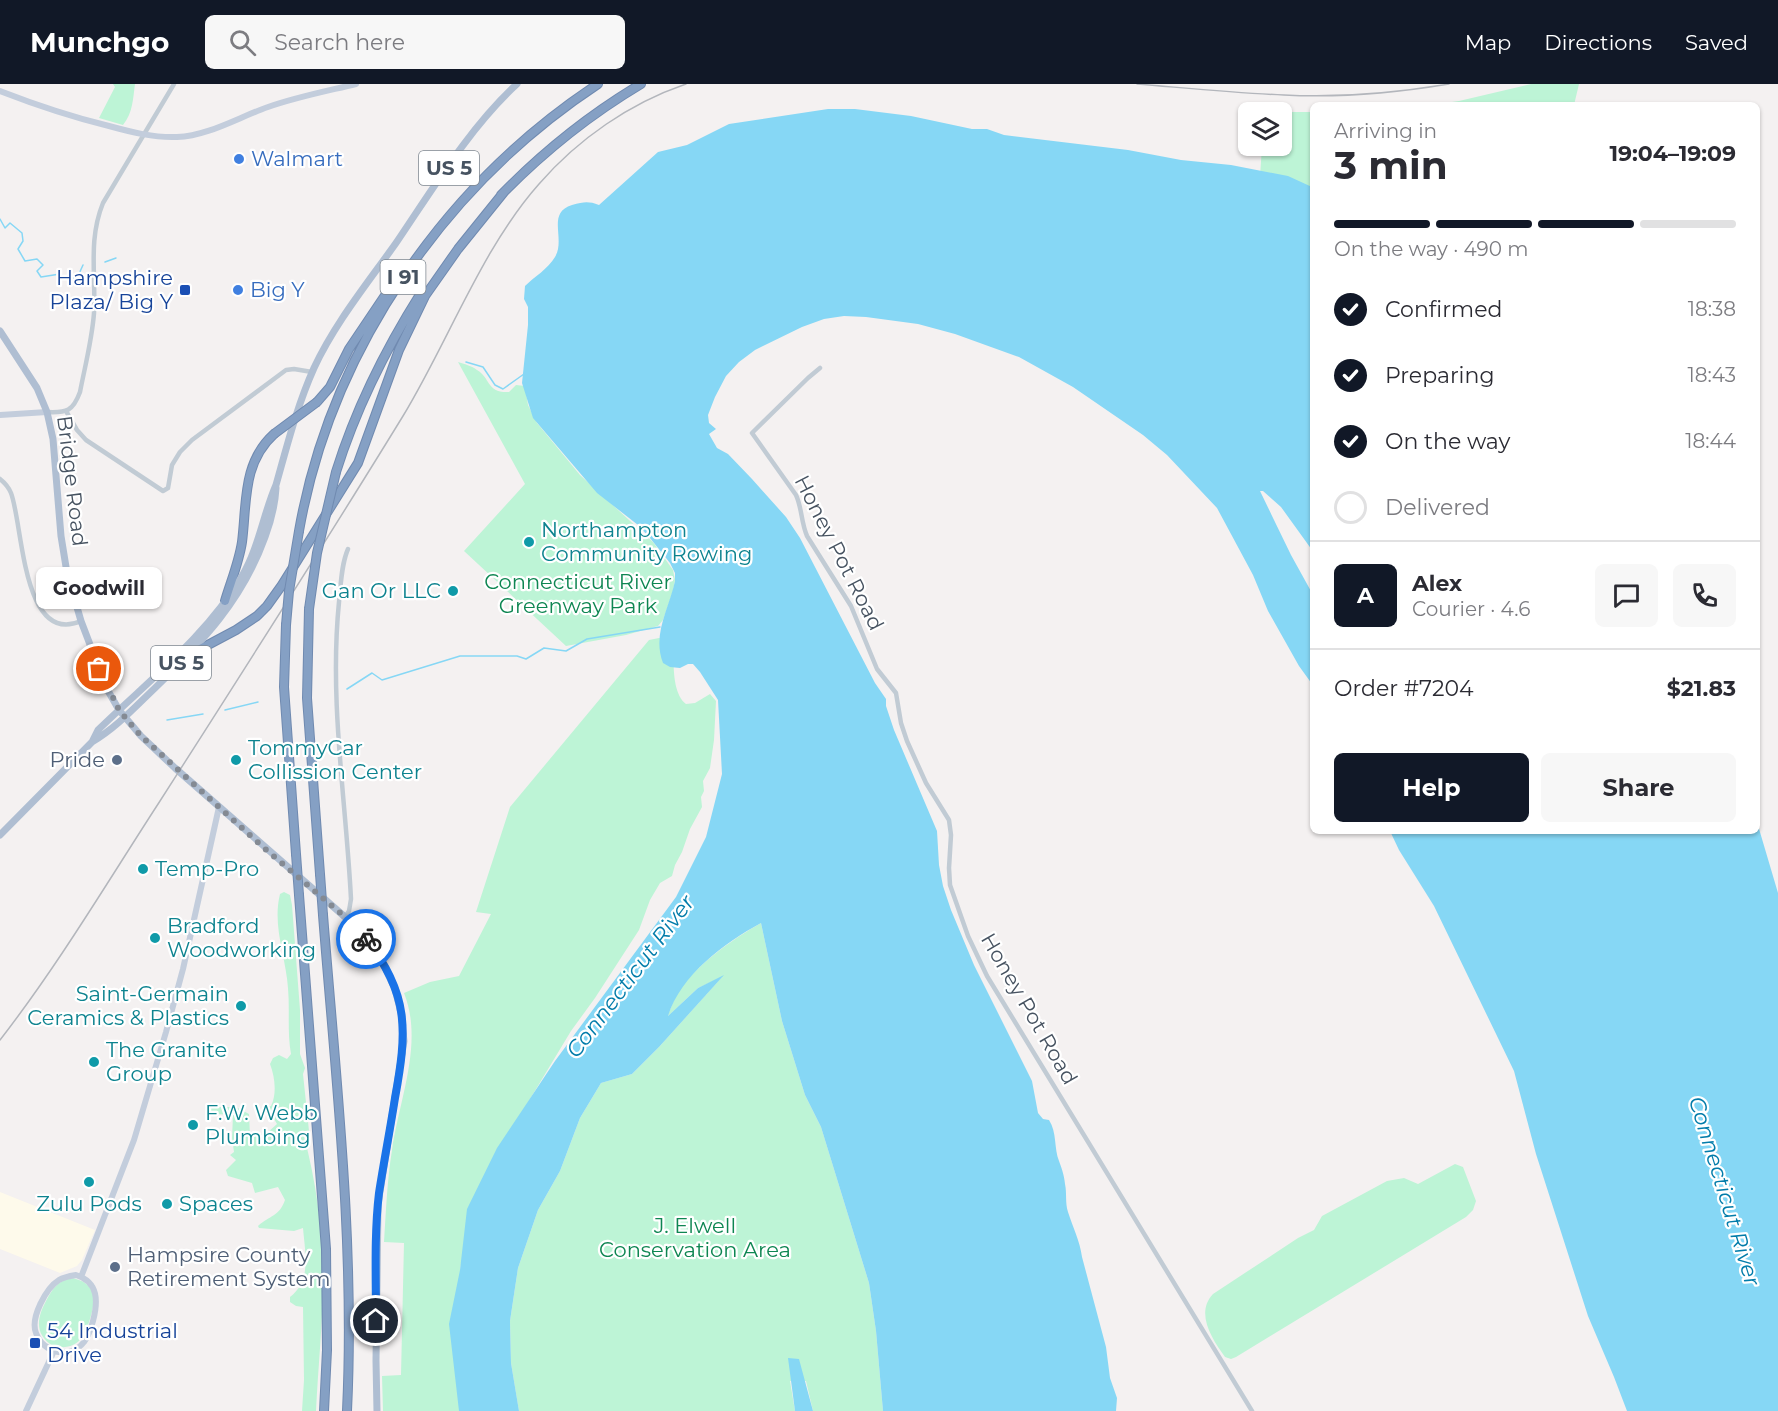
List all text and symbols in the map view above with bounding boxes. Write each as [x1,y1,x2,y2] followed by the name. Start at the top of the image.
[205,15,625,69] search box
[30,25,169,59] text: Munchgo
[226,26,259,59] icon: search
[274,29,405,56] text: Search here
[1465,30,1511,55] text: Map
[1544,30,1652,55] text: Directions
[1685,30,1748,55] text: Saved
[1238,102,1292,156] map controls
[1238,102,1292,156] button: layers
[1334,119,1437,143] text: Arriving in
[1609,140,1736,167] text: 19:04–19:09
[1334,141,1448,189] text: 3 min
[251,146,343,171] place label: Walmart
[419,151,479,185] road number: US 5
[232,152,246,166] marker: Walmart
[1334,237,1528,261] text: On the way · 490 m
[380,260,426,294] road number: I 91
[50,265,174,314] place label: Hampshire Plaza/ Big Y
[250,277,305,302] place label: Big Y
[178,283,192,297] marker: Hampshire Plaza/ Big Y
[231,283,245,297] marker: Big Y
[1334,293,1367,326] icon: check
[1385,296,1502,323] text: Confirmed
[1688,297,1736,321] text: 18:38
[1334,359,1367,392] icon: check
[1385,362,1494,389] text: Preparing
[1688,363,1736,387] text: 18:43
[52,414,93,548] street label: Bridge Road
[1334,425,1367,458] icon: check
[1385,428,1510,455] text: On the way
[1685,429,1736,453] text: 18:44
[790,471,889,635] street label: Honey Pot Road
[1385,494,1490,521] text: Delivered
[541,517,752,566] place label: Northampton Community Rowing
[522,535,536,549] marker: Northampton Community Rowing
[1595,564,1658,627] button: chat
[1673,564,1736,627] button: phone
[36,567,162,609] callout: Goodwill
[484,569,672,618] park label: Connecticut River Greenway Park
[1412,570,1462,597] text: Alex
[53,576,145,600] text: Goodwill
[322,578,441,603] place label: Gan Or LLC
[1357,582,1374,609] text: A
[446,584,460,598] marker: Gan Or LLC
[1412,597,1530,621] text: Courier · 4.6
[73,643,124,694] pin
[151,646,211,680] road number: US 5
[82,652,115,685] icon: bag
[1334,675,1474,702] text: Order #7204
[1667,675,1736,702] text: $21.83
[248,735,422,784] place label: TommyCar Collission Center
[50,747,105,772] place label: Pride
[110,753,124,767] marker: Pride
[229,753,243,767] marker: TommyCar Collission Center
[1334,753,1529,822] button: Help
[1541,753,1736,822] button: Share
[155,856,259,881] place label: Temp-Pro
[136,862,150,876] marker: Temp-Pro
[560,889,701,1063] water label: Connecticut River
[336,909,396,969] courier
[167,913,316,962] place label: Bradford Woodworking
[350,923,383,956] icon: bike
[976,929,1083,1089] street label: Honey Pot Road
[148,931,162,945] marker: Bradford Woodworking
[27,981,229,1030] place label: Saint-Germain Ceramics & Plastics
[234,999,248,1013] marker: Saint-Germain Ceramics & Plastics
[106,1037,227,1086] place label: The Granite Group
[87,1055,101,1069] marker: The Granite Group
[1683,1093,1767,1290] water label: Connecticut River
[205,1100,318,1149] place label: F.W. Webb Plumbing
[186,1118,200,1132] marker: F.W. Webb Plumbing
[82,1175,96,1189] marker: Zulu Pods
[36,1191,142,1216] place label: Zulu Pods
[179,1191,253,1216] place label: Spaces
[160,1197,174,1211] marker: Spaces
[599,1213,791,1262] park label: J. Elwell Conservation Area
[127,1242,331,1291] place label: Hampsire County Retirement System
[108,1260,122,1274] marker: Hampsire County Retirement System
[350,1295,401,1346] pin
[359,1304,392,1337] icon: home
[47,1318,178,1367] place label: 54 Industrial Drive
[28,1336,42,1350] marker: 54 Industrial Drive

